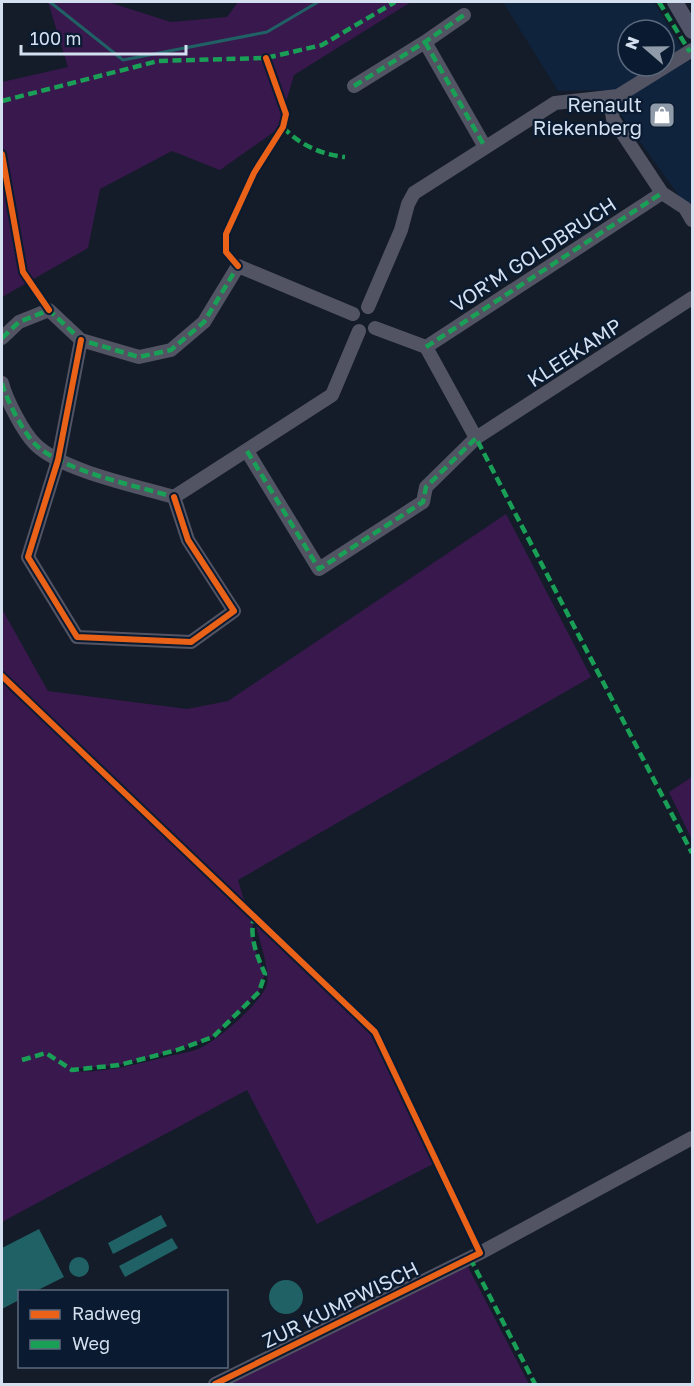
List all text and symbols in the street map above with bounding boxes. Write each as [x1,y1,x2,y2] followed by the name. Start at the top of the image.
[21,18,186,56] scale bar
[616,18,676,78] north arrow
[30,27,81,49] text: 100 m
[620,34,643,52] text: N
[533,92,642,139] place label: Renault Riekenberg
[647,100,677,130] shop icon: Renault Riekenberg
[446,192,620,316] street label: VOR'M GOLDBRUCH
[522,313,626,391] street label: KLEEKAMP
[258,1256,422,1352] street label: ZUR KUMPWISCH
[18,1290,228,1368] legend
[72,1302,141,1324] text: Radweg
[72,1332,110,1354] text: Weg

